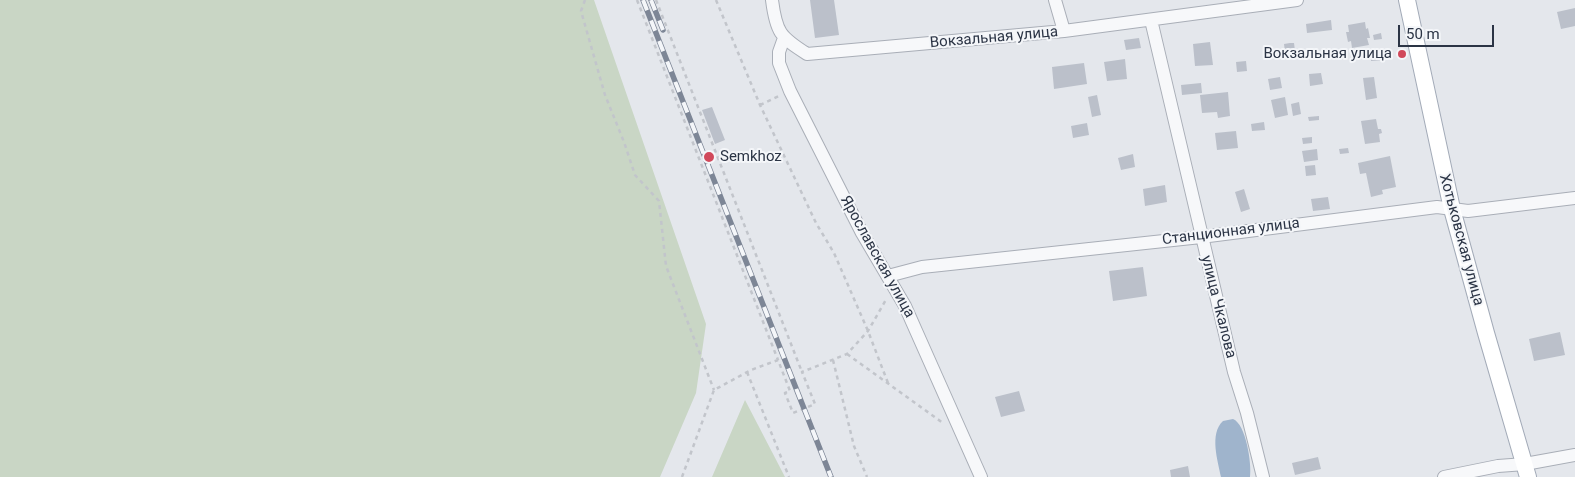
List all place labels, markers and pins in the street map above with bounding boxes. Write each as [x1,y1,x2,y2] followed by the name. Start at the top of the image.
[1263,45,1392,63] place label: Вокзальная улица
[1396,48,1408,60] marker: Вокзальная улица
[720,148,782,166] place label: Semkhoz
[702,150,716,164] marker: Semkhoz

